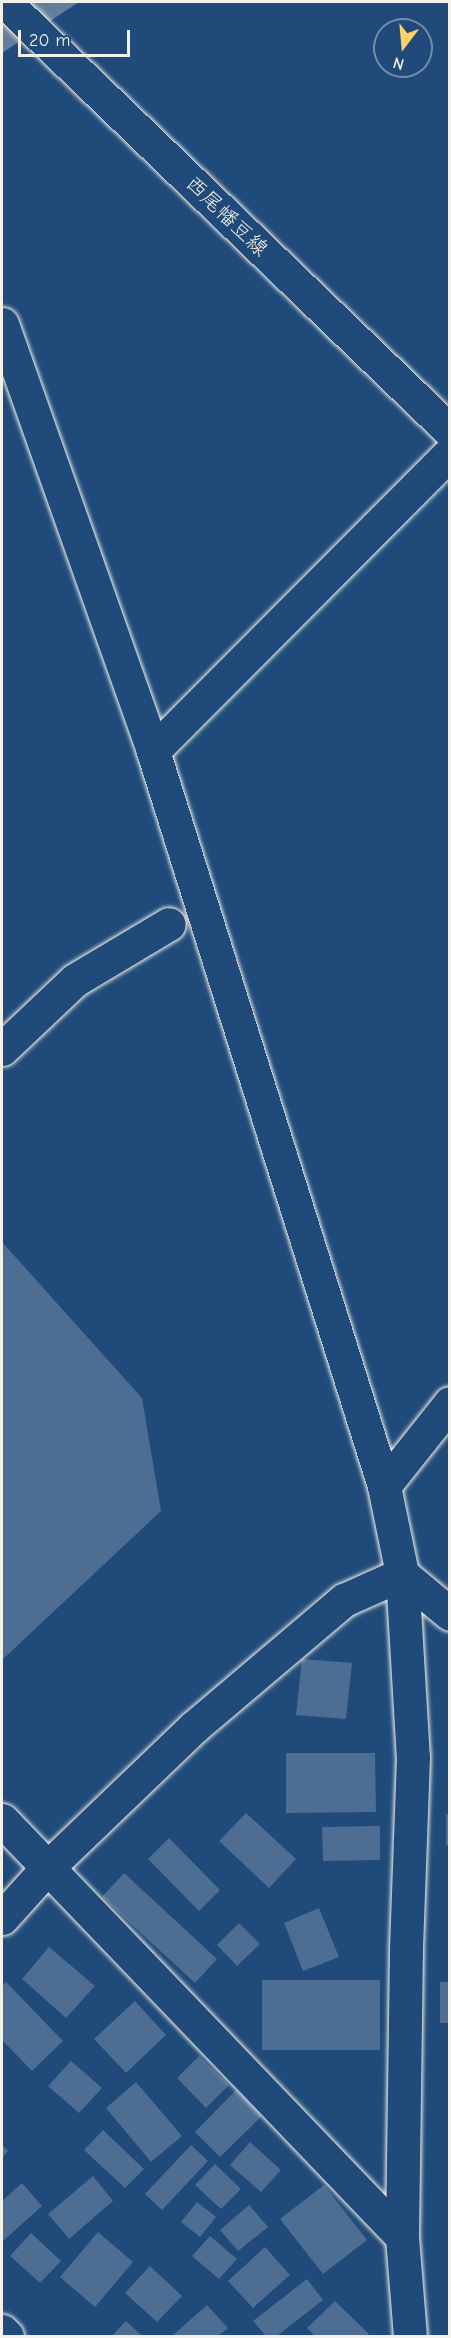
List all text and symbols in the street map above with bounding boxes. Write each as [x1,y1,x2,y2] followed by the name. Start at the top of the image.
[21,18,134,56] scale bar
[373,18,433,78] north arrow
[29,30,70,51] text: 20 m
[391,53,406,73] text: N
[180,170,274,262] street label: 西尾幡豆線

